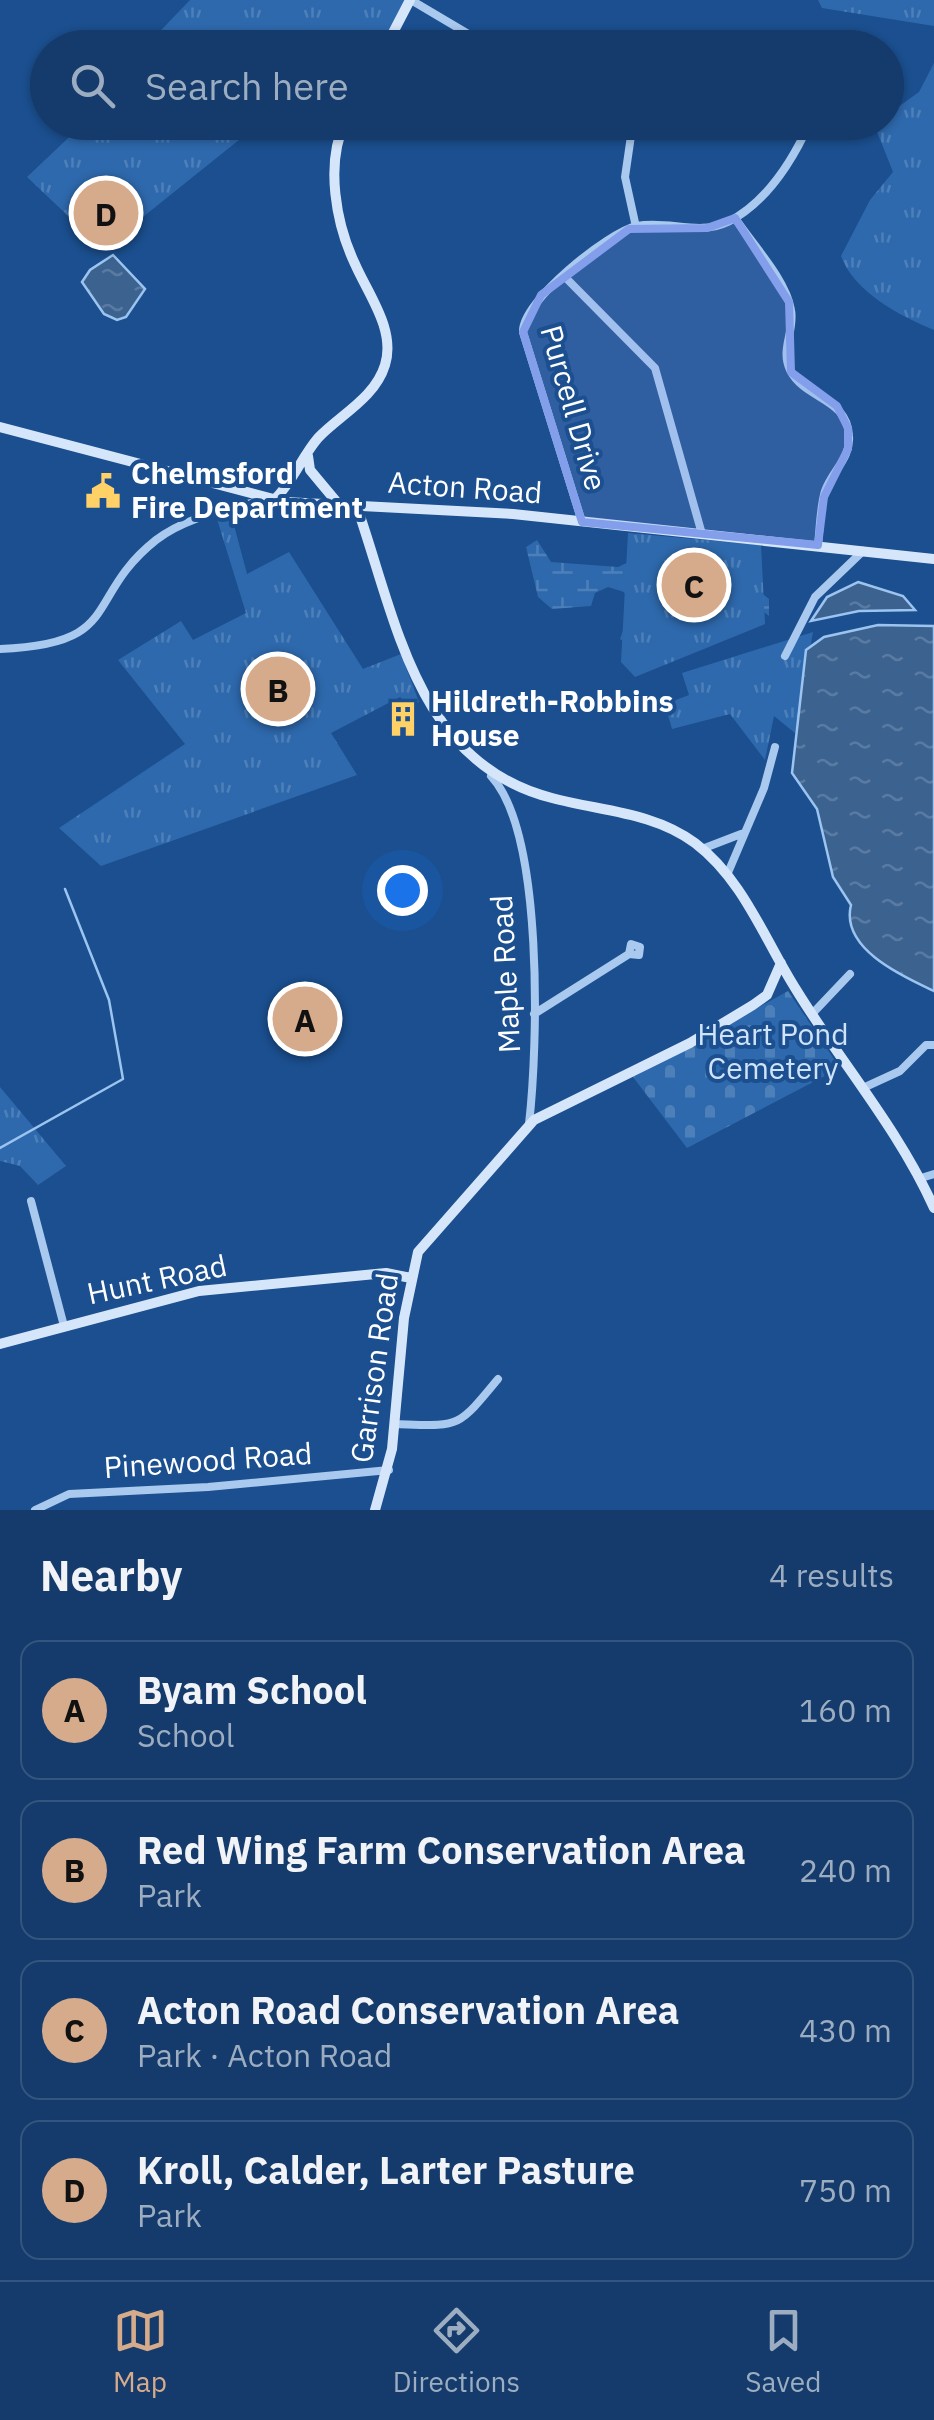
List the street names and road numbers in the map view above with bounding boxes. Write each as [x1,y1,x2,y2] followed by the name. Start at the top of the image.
[532,320,617,495] street label: Purcell Drive
[387,462,544,511] street label: Acton Road
[481,894,528,1054] street label: Maple Road
[83,1245,230,1312] street label: Hunt Road
[341,1271,406,1465] street label: Garrison Road
[102,1433,313,1486] street label: Pinewood Road

